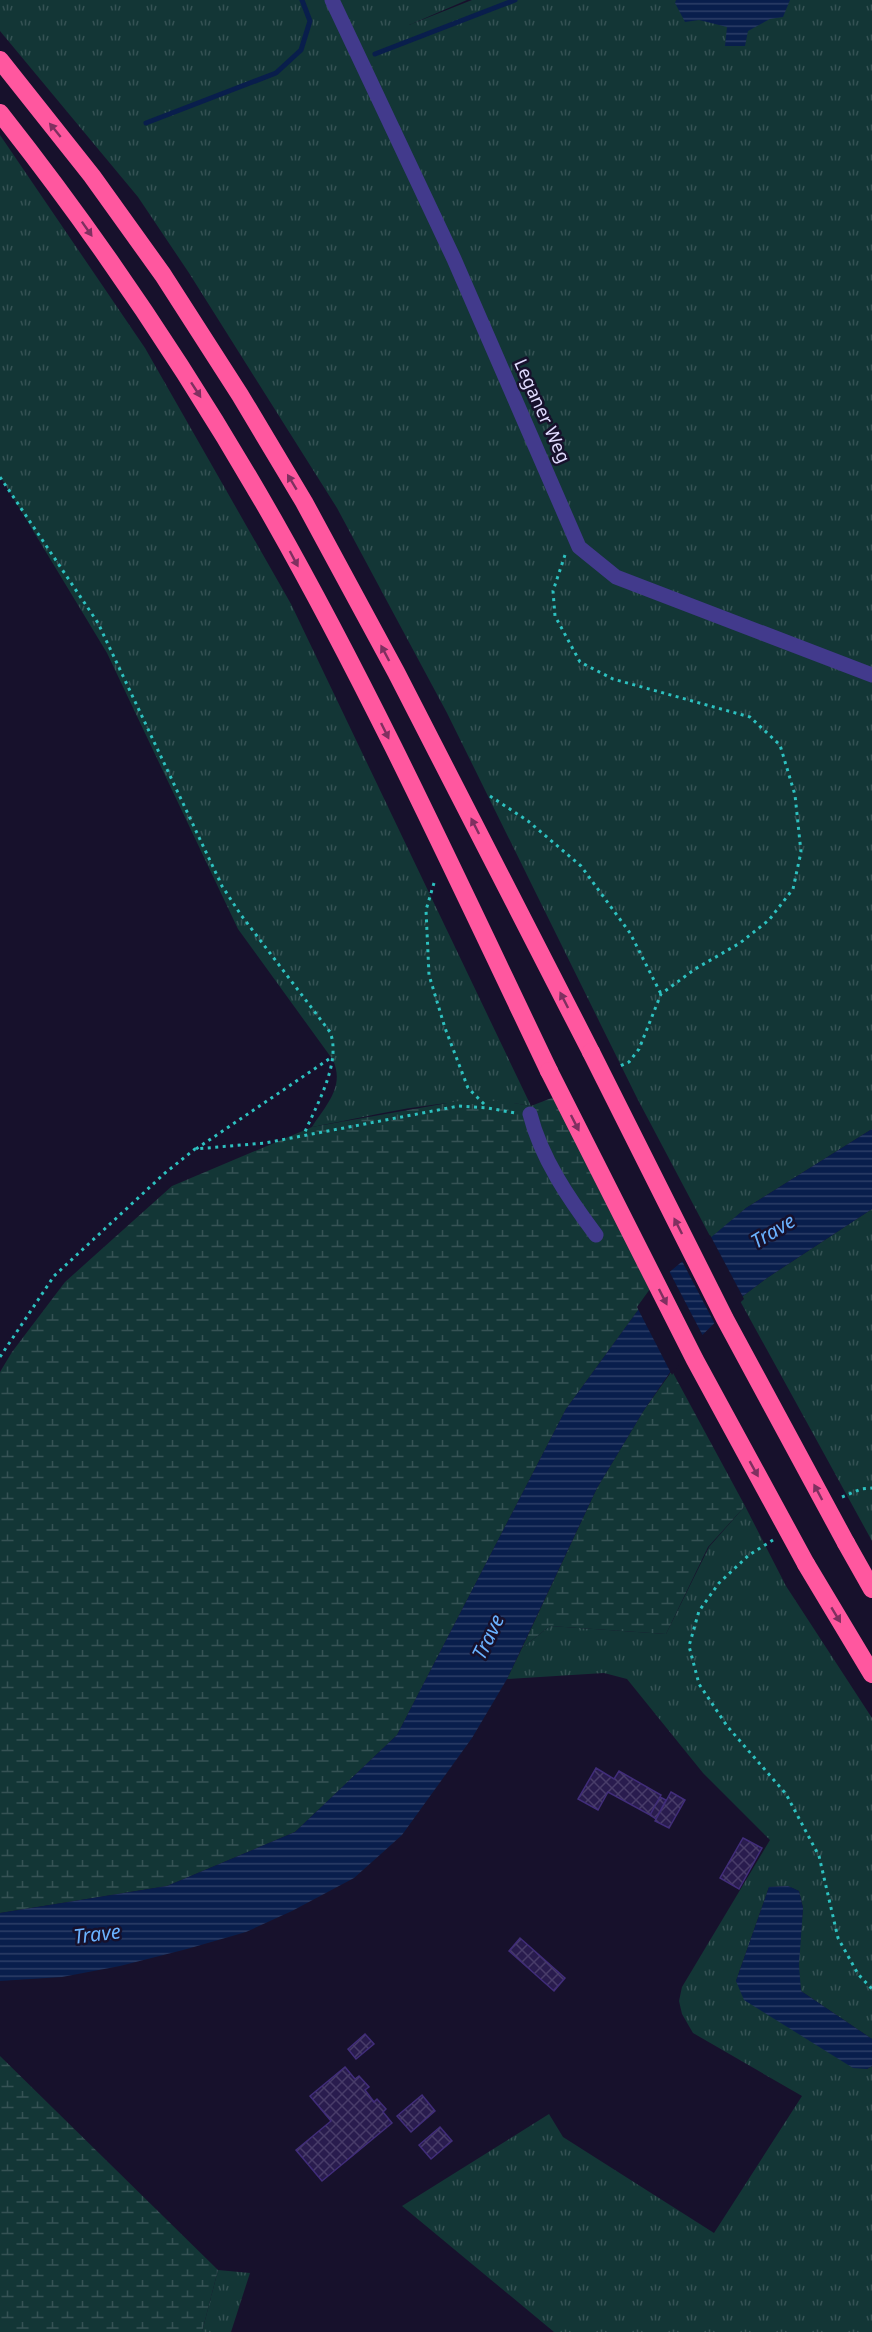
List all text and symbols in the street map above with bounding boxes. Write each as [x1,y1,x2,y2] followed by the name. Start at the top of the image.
[49,122,62,138] one-way arrow
[81,220,93,236] one-way arrow
[509,355,577,467] street label: Leganer Weg
[190,382,201,399] one-way arrow
[286,474,297,490] one-way arrow
[289,550,299,567] one-way arrow
[380,644,390,661] one-way arrow
[380,723,389,740] one-way arrow
[470,817,480,834] one-way arrow
[559,991,569,1008] one-way arrow
[570,1114,580,1131] one-way arrow
[746,1207,800,1254] water label: Trave
[673,1218,683,1235] one-way arrow
[658,1289,668,1306] one-way arrow
[749,1461,759,1478] one-way arrow
[813,1483,823,1500] one-way arrow
[831,1607,842,1623] one-way arrow
[465,1610,510,1664] water label: Trave
[72,1917,122,1950] water label: Trave

